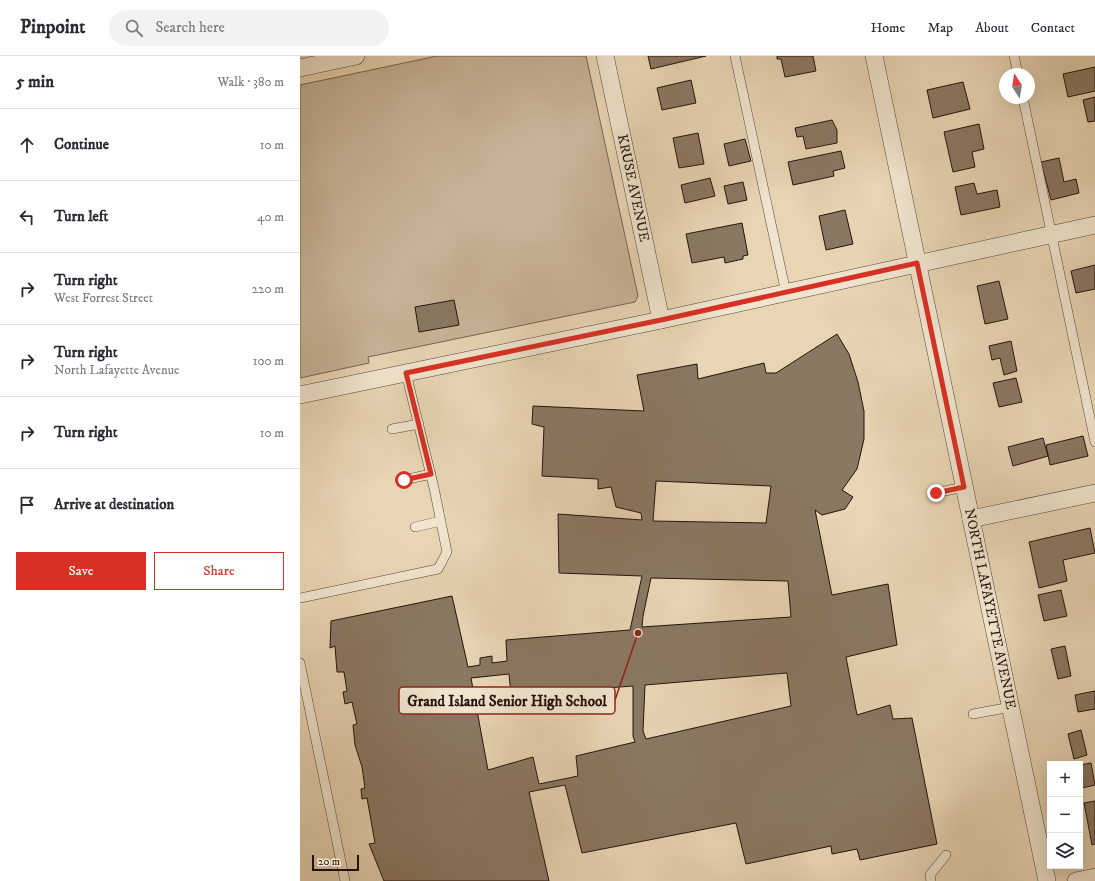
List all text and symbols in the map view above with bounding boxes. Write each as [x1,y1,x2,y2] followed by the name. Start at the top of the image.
[109,10,389,46] search box
[20,16,85,39] text: Pinpoint
[123,17,145,39] icon: search
[155,18,225,37] text: Search here
[871,19,905,37] text: Home
[927,19,953,37] text: Map
[975,19,1009,37] text: About
[1031,19,1075,37] text: Contact
[999,68,1035,104] north arrow
[16,71,54,93] text: 5 min
[217,74,284,90] text: Walk · 380 m
[613,133,653,244] street label: KRUSE AVENUE
[16,134,38,156] icon: ahead
[54,135,109,154] text: Continue
[260,137,284,153] text: 10 m
[16,206,38,228] icon: left
[54,207,108,226] text: Turn left
[257,209,284,225] text: 40 m
[54,271,117,290] text: Turn right
[16,278,38,300] icon: right
[252,281,284,297] text: 220 m
[54,290,153,306] text: West Forrest Street
[54,343,117,362] text: Turn right
[16,350,38,372] icon: right
[253,353,284,369] text: 100 m
[54,362,179,378] text: North Lafayette Avenue
[16,422,38,444] icon: right
[54,423,117,442] text: Turn right
[260,425,284,441] text: 10 m
[395,471,413,489] route start
[927,484,945,502] route end
[16,494,38,516] icon: arrive
[54,495,174,514] text: Arrive at destination
[960,507,1020,711] street label: NORTH LAFAYETTE AVENUE
[16,552,146,590] button: Save
[154,552,284,590] button: Share
[399,687,615,714] callout: Grand Island Senior High School
[407,692,607,711] text: Grand Island Senior High School
[1047,761,1083,869] map controls
[1047,761,1083,797] button: +
[1047,797,1083,833] button: −
[1047,833,1083,869] button: layers
[312,853,359,872] scale bar
[318,855,340,869] text: 20 m

